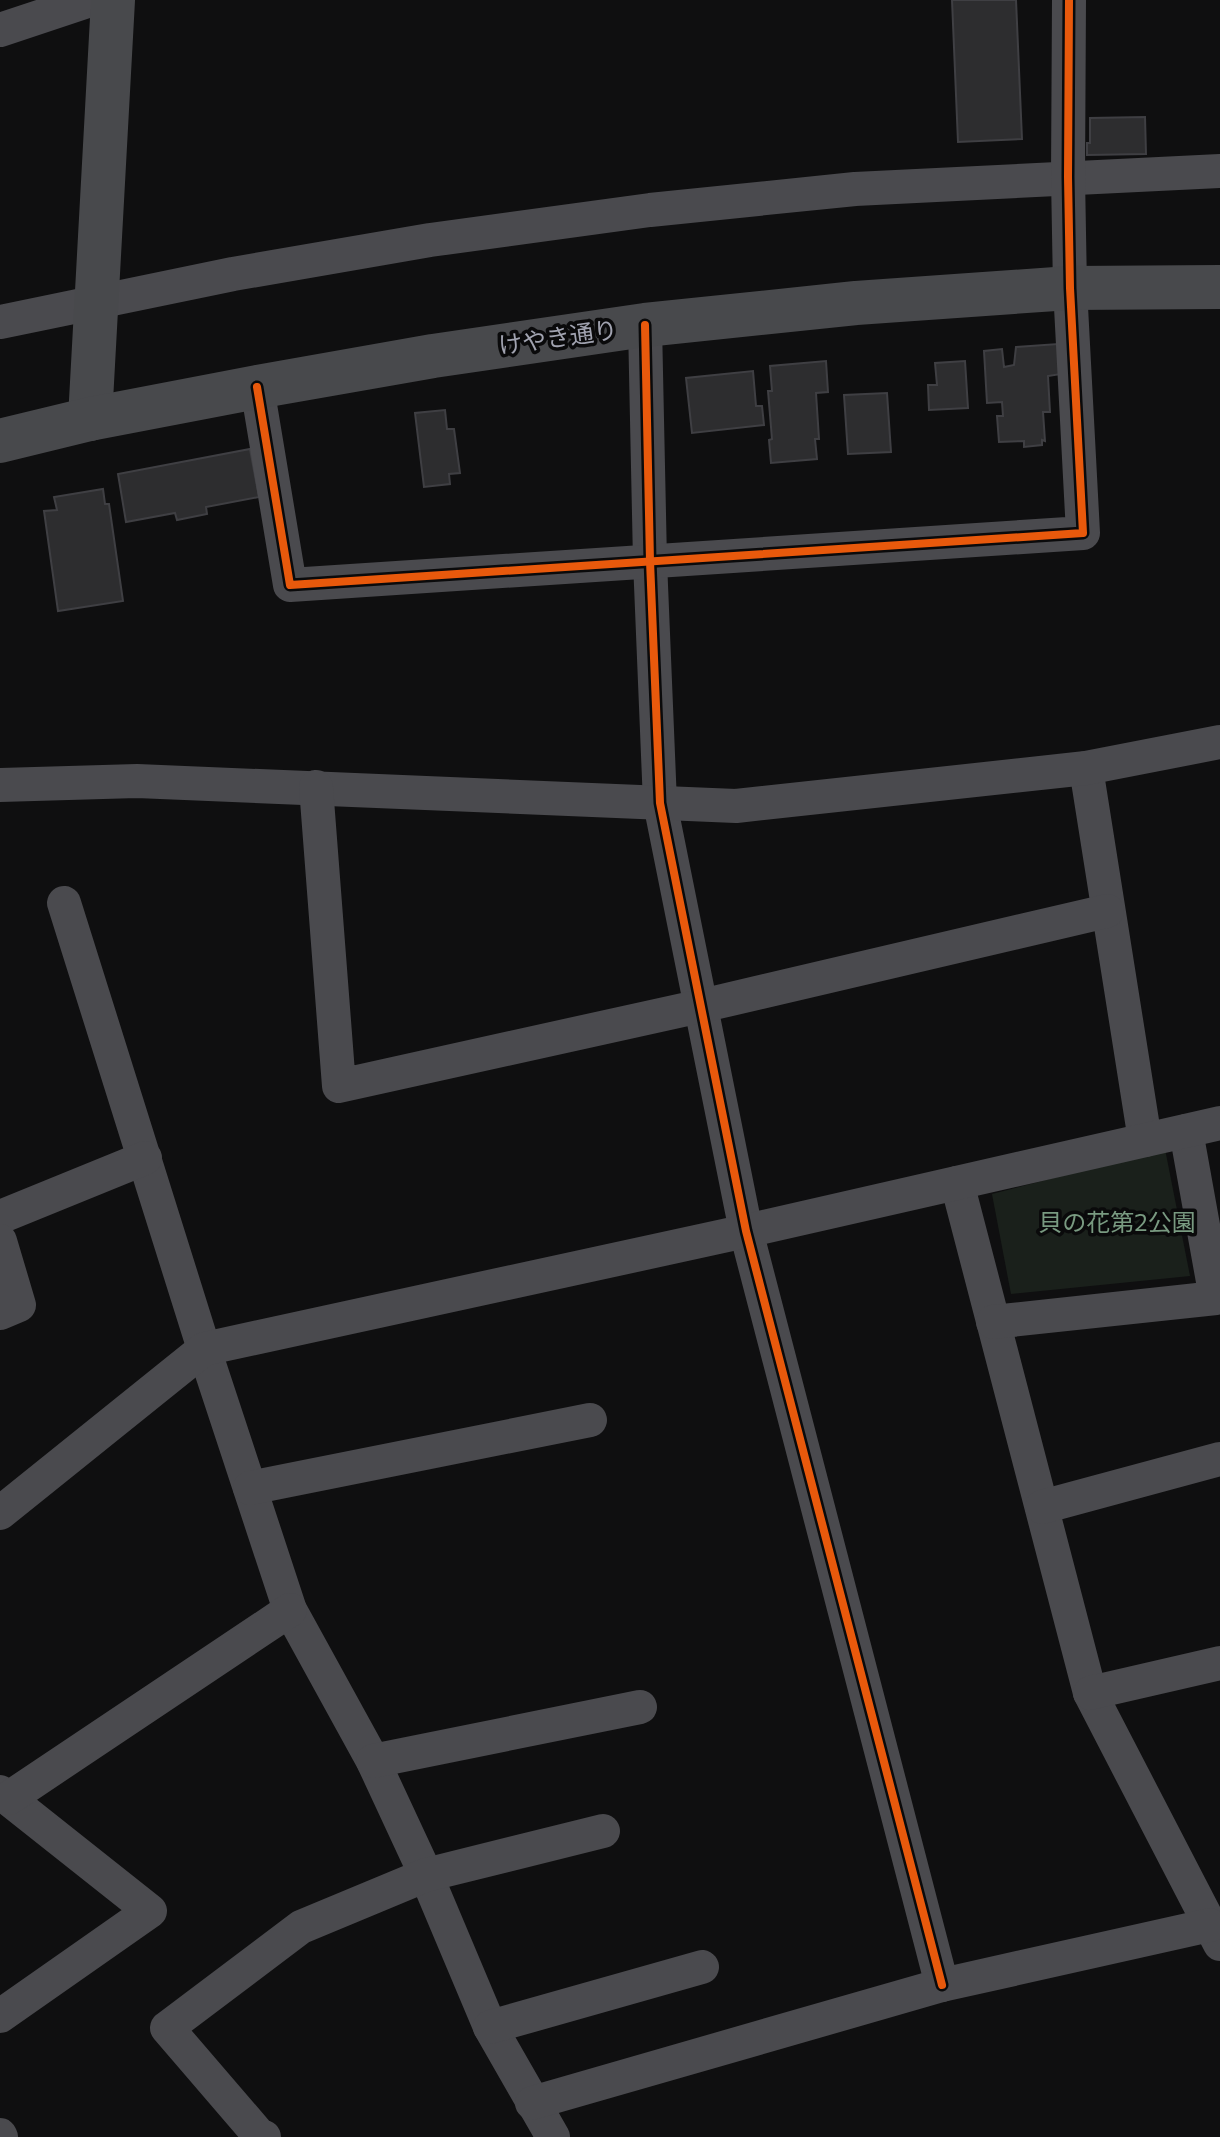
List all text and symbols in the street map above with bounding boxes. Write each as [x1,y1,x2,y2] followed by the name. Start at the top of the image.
[496,314,619,359] street label: けやき通り
[1038,1207,1196,1236] park label: 貝の花第2公園

